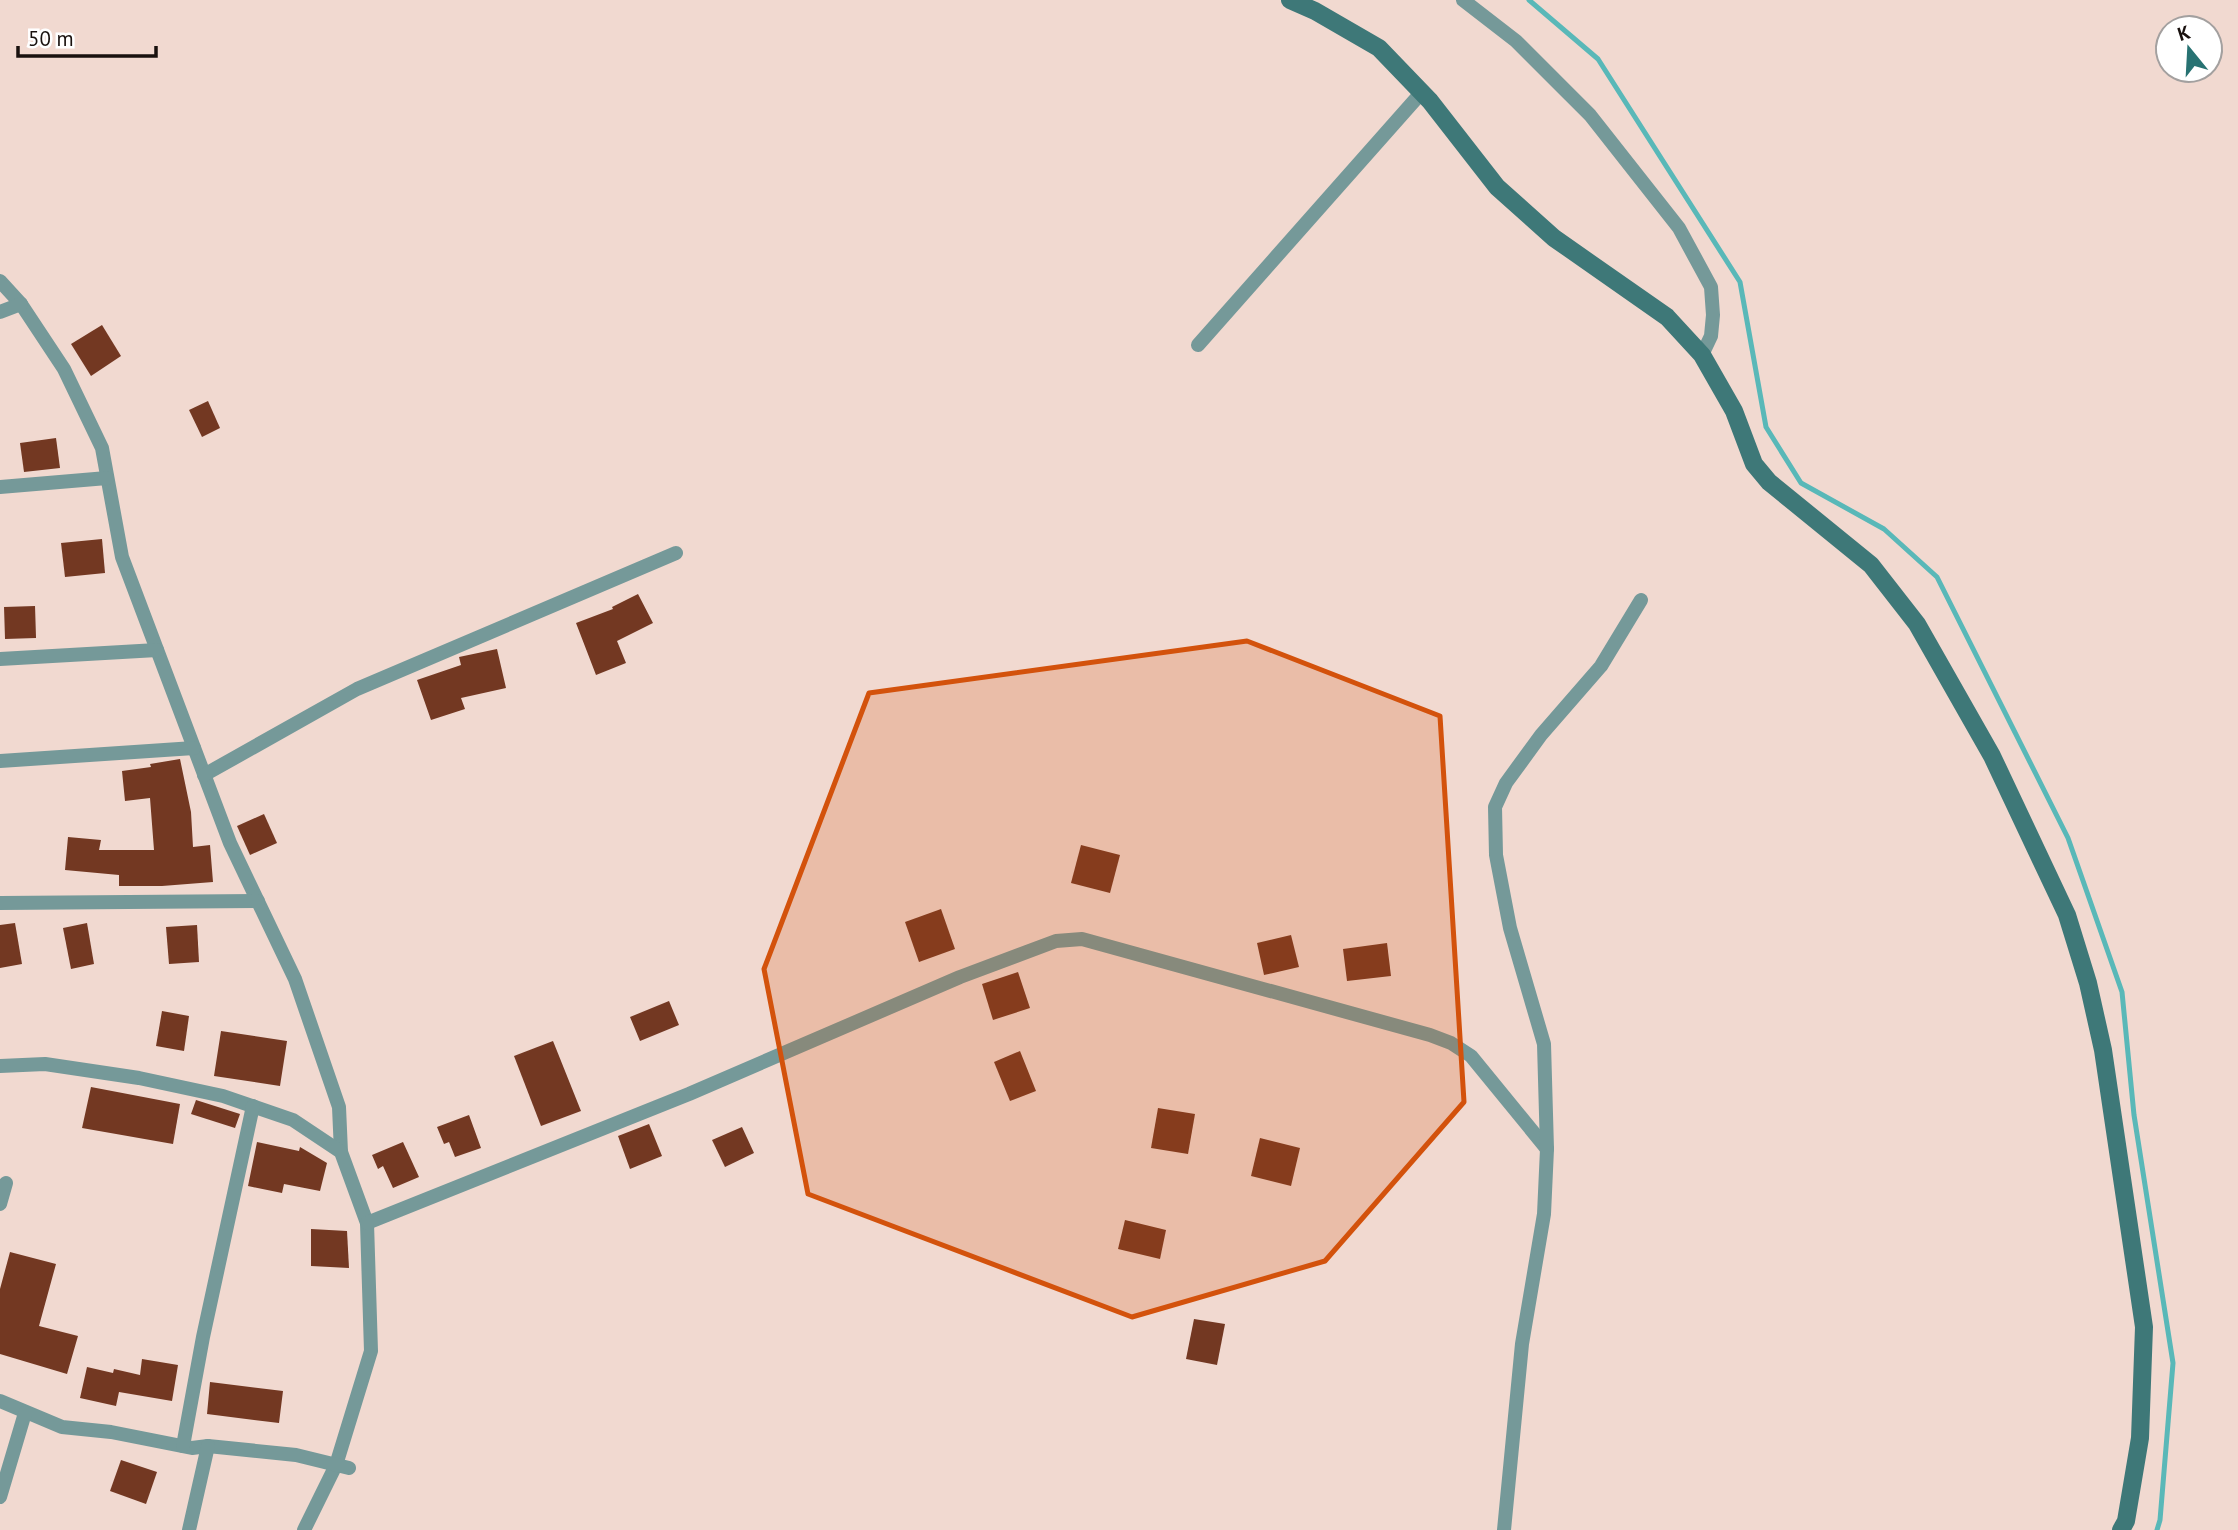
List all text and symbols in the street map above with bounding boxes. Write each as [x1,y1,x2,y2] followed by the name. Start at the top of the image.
[18,14,156,58] scale bar
[2154,14,2224,84] north arrow
[2174,20,2193,46] text: K
[28,25,74,52] text: 50 m

